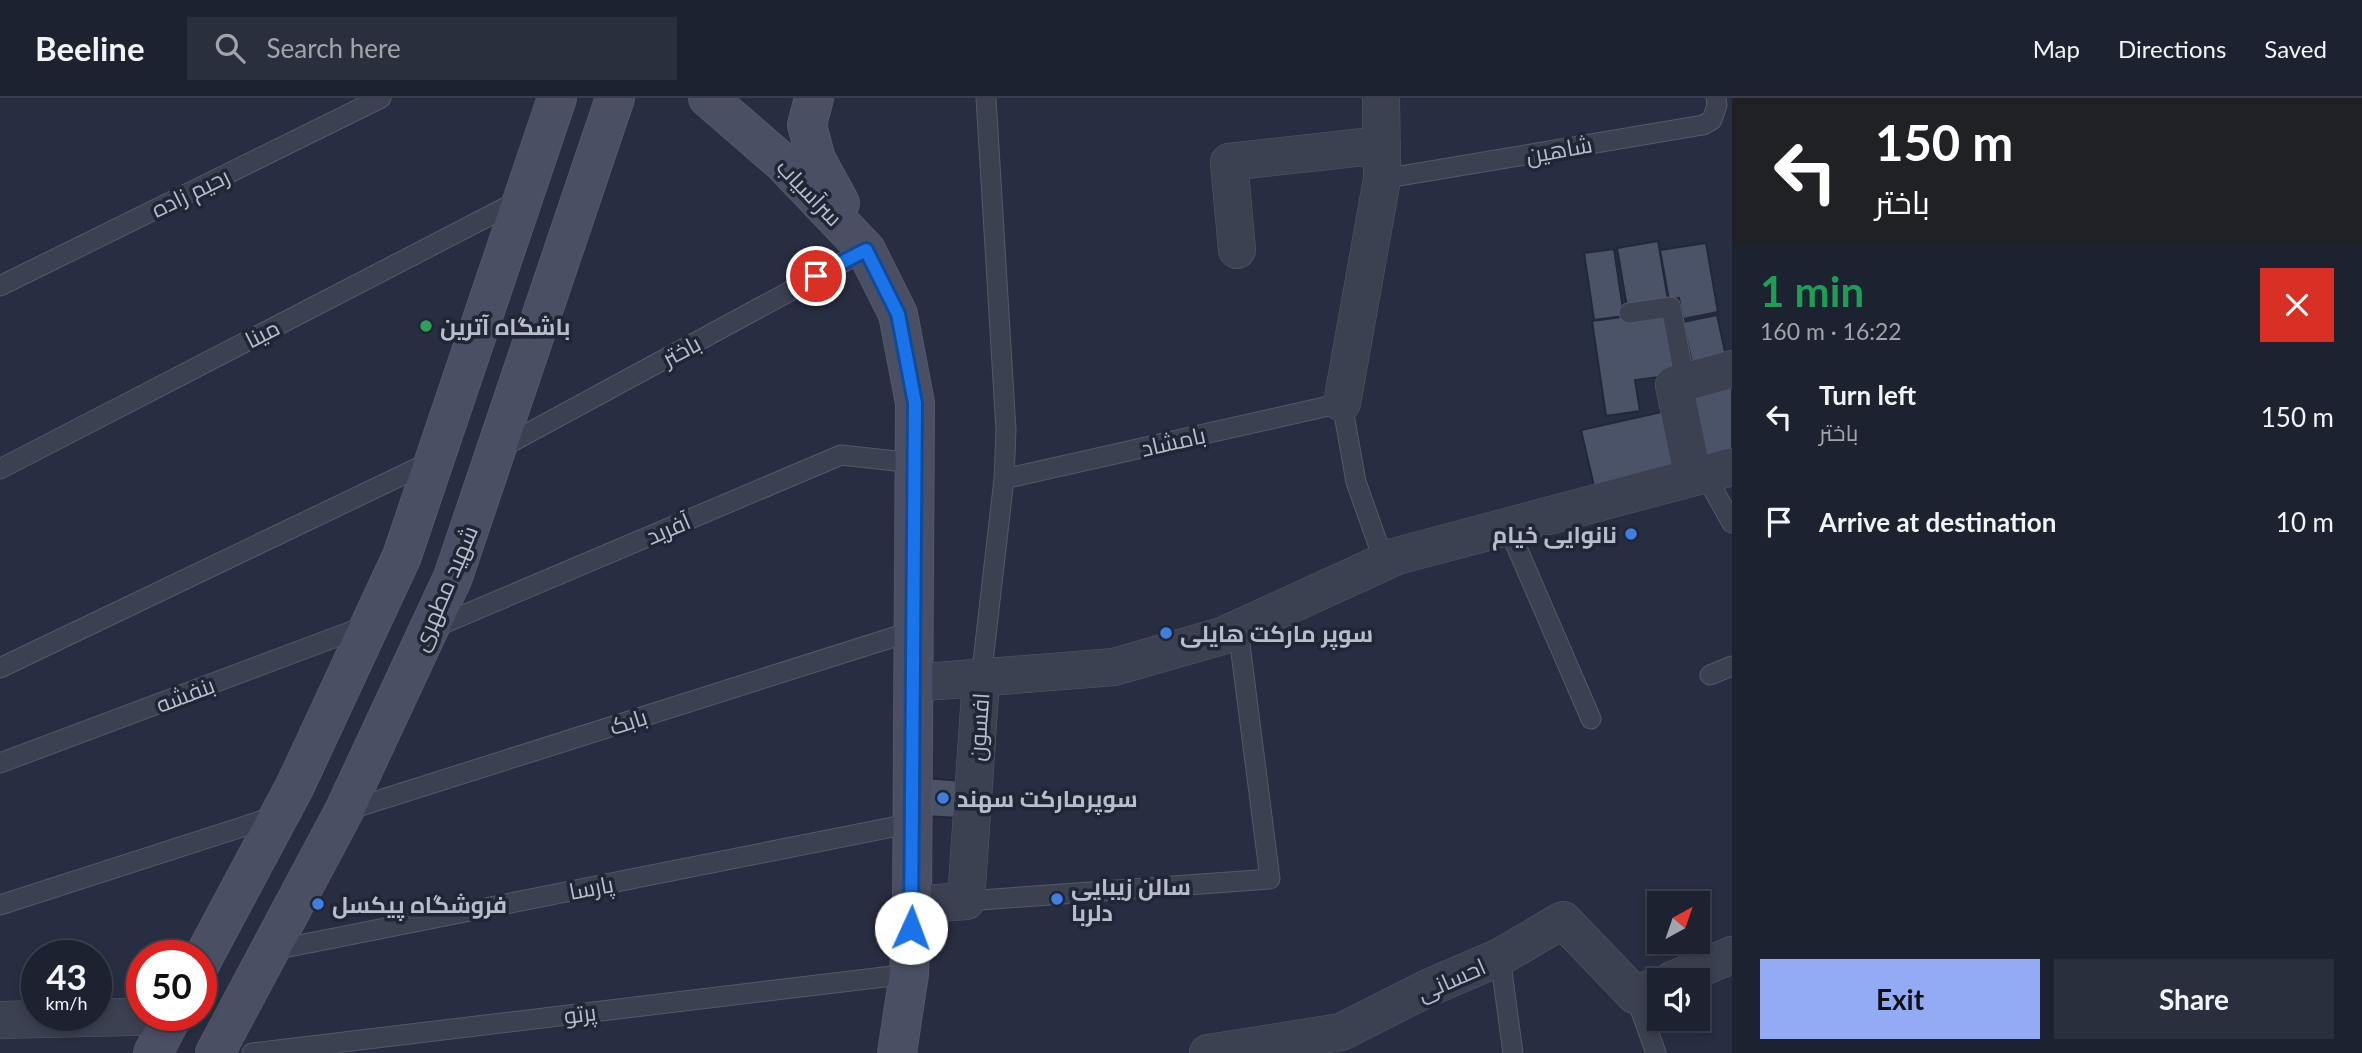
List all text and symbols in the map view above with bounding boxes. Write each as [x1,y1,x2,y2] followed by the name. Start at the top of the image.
[187,17,677,80] search box
[35,28,145,68] text: Beeline
[211,29,249,67] icon: search
[267,32,401,64] text: Search here
[2033,34,2080,63] text: Map
[2118,34,2226,63] text: Directions
[2264,34,2327,63] text: Saved
[1875,113,2013,171] text: 150 m
[1760,126,1851,217] icon: left
[1524,129,1595,170] street label: شاهین
[771,153,849,231] street label: سرآسیاب
[146,161,235,226] street label: رحیم زاده
[1875,182,1930,221] text: باختر
[786,246,846,306] pin
[797,257,835,295] icon: arrive
[1760,266,1864,316] text: 1 min
[2260,268,2334,342] button: close
[440,312,570,341] place label: باشگاه آترین
[240,313,284,353] street label: مینا
[1760,317,1902,345] text: 160 m · 16:22
[418,318,434,334] marker: باشگاه آترین
[655,328,705,373] street label: باختر
[1819,379,1916,411] text: Turn left
[1760,398,1798,436] icon: left
[2261,401,2334,433] text: 150 m
[1819,418,1858,446] text: باختر
[1138,420,1208,462] street label: بامشاد
[1760,503,1798,541] icon: arrive
[642,506,694,550] street label: آفرید
[1819,506,2056,538] text: Arrive at destination
[2276,506,2334,538] text: 10 m
[1492,520,1617,551] place label: نانوایی خیام
[405,521,484,655] street label: شهید مطهری
[1623,526,1639,542] marker: نانوایی خیام
[1180,619,1373,650] place label: سوپر مارکت هایلی
[1158,625,1174,641] marker: سوپر مارکت هایلی
[152,670,218,718] street label: بنفشه
[962,692,995,762] street label: افسون
[606,702,650,740] street label: بابک
[957,784,1138,815] place label: سوپرمارکت سهند
[935,790,951,806] marker: سوپرمارکت سهند
[566,869,616,907] street label: پارسا
[1071,872,1191,927] place label: سالن زیبایی دلربا
[332,890,507,921] place label: فروشگاه پیکسل
[874,891,948,965] position arrow
[1049,891,1065,907] marker: سالن زیبایی دلربا
[1647,891,1710,954] north arrow
[1647,891,1710,1031] map controls
[310,896,326,912] marker: فروشگاه پیکسل
[126,940,217,1031] speed limit sign: 50
[1412,952,1490,1007] street label: احسانی
[46,955,87,997] text: 43
[1760,959,2040,1039] button: Exit
[2054,959,2334,1039] button: Share
[1647,968,1710,1031] button: sound
[45,992,88,1014] text: km/h
[562,997,598,1031] street label: پرتو

